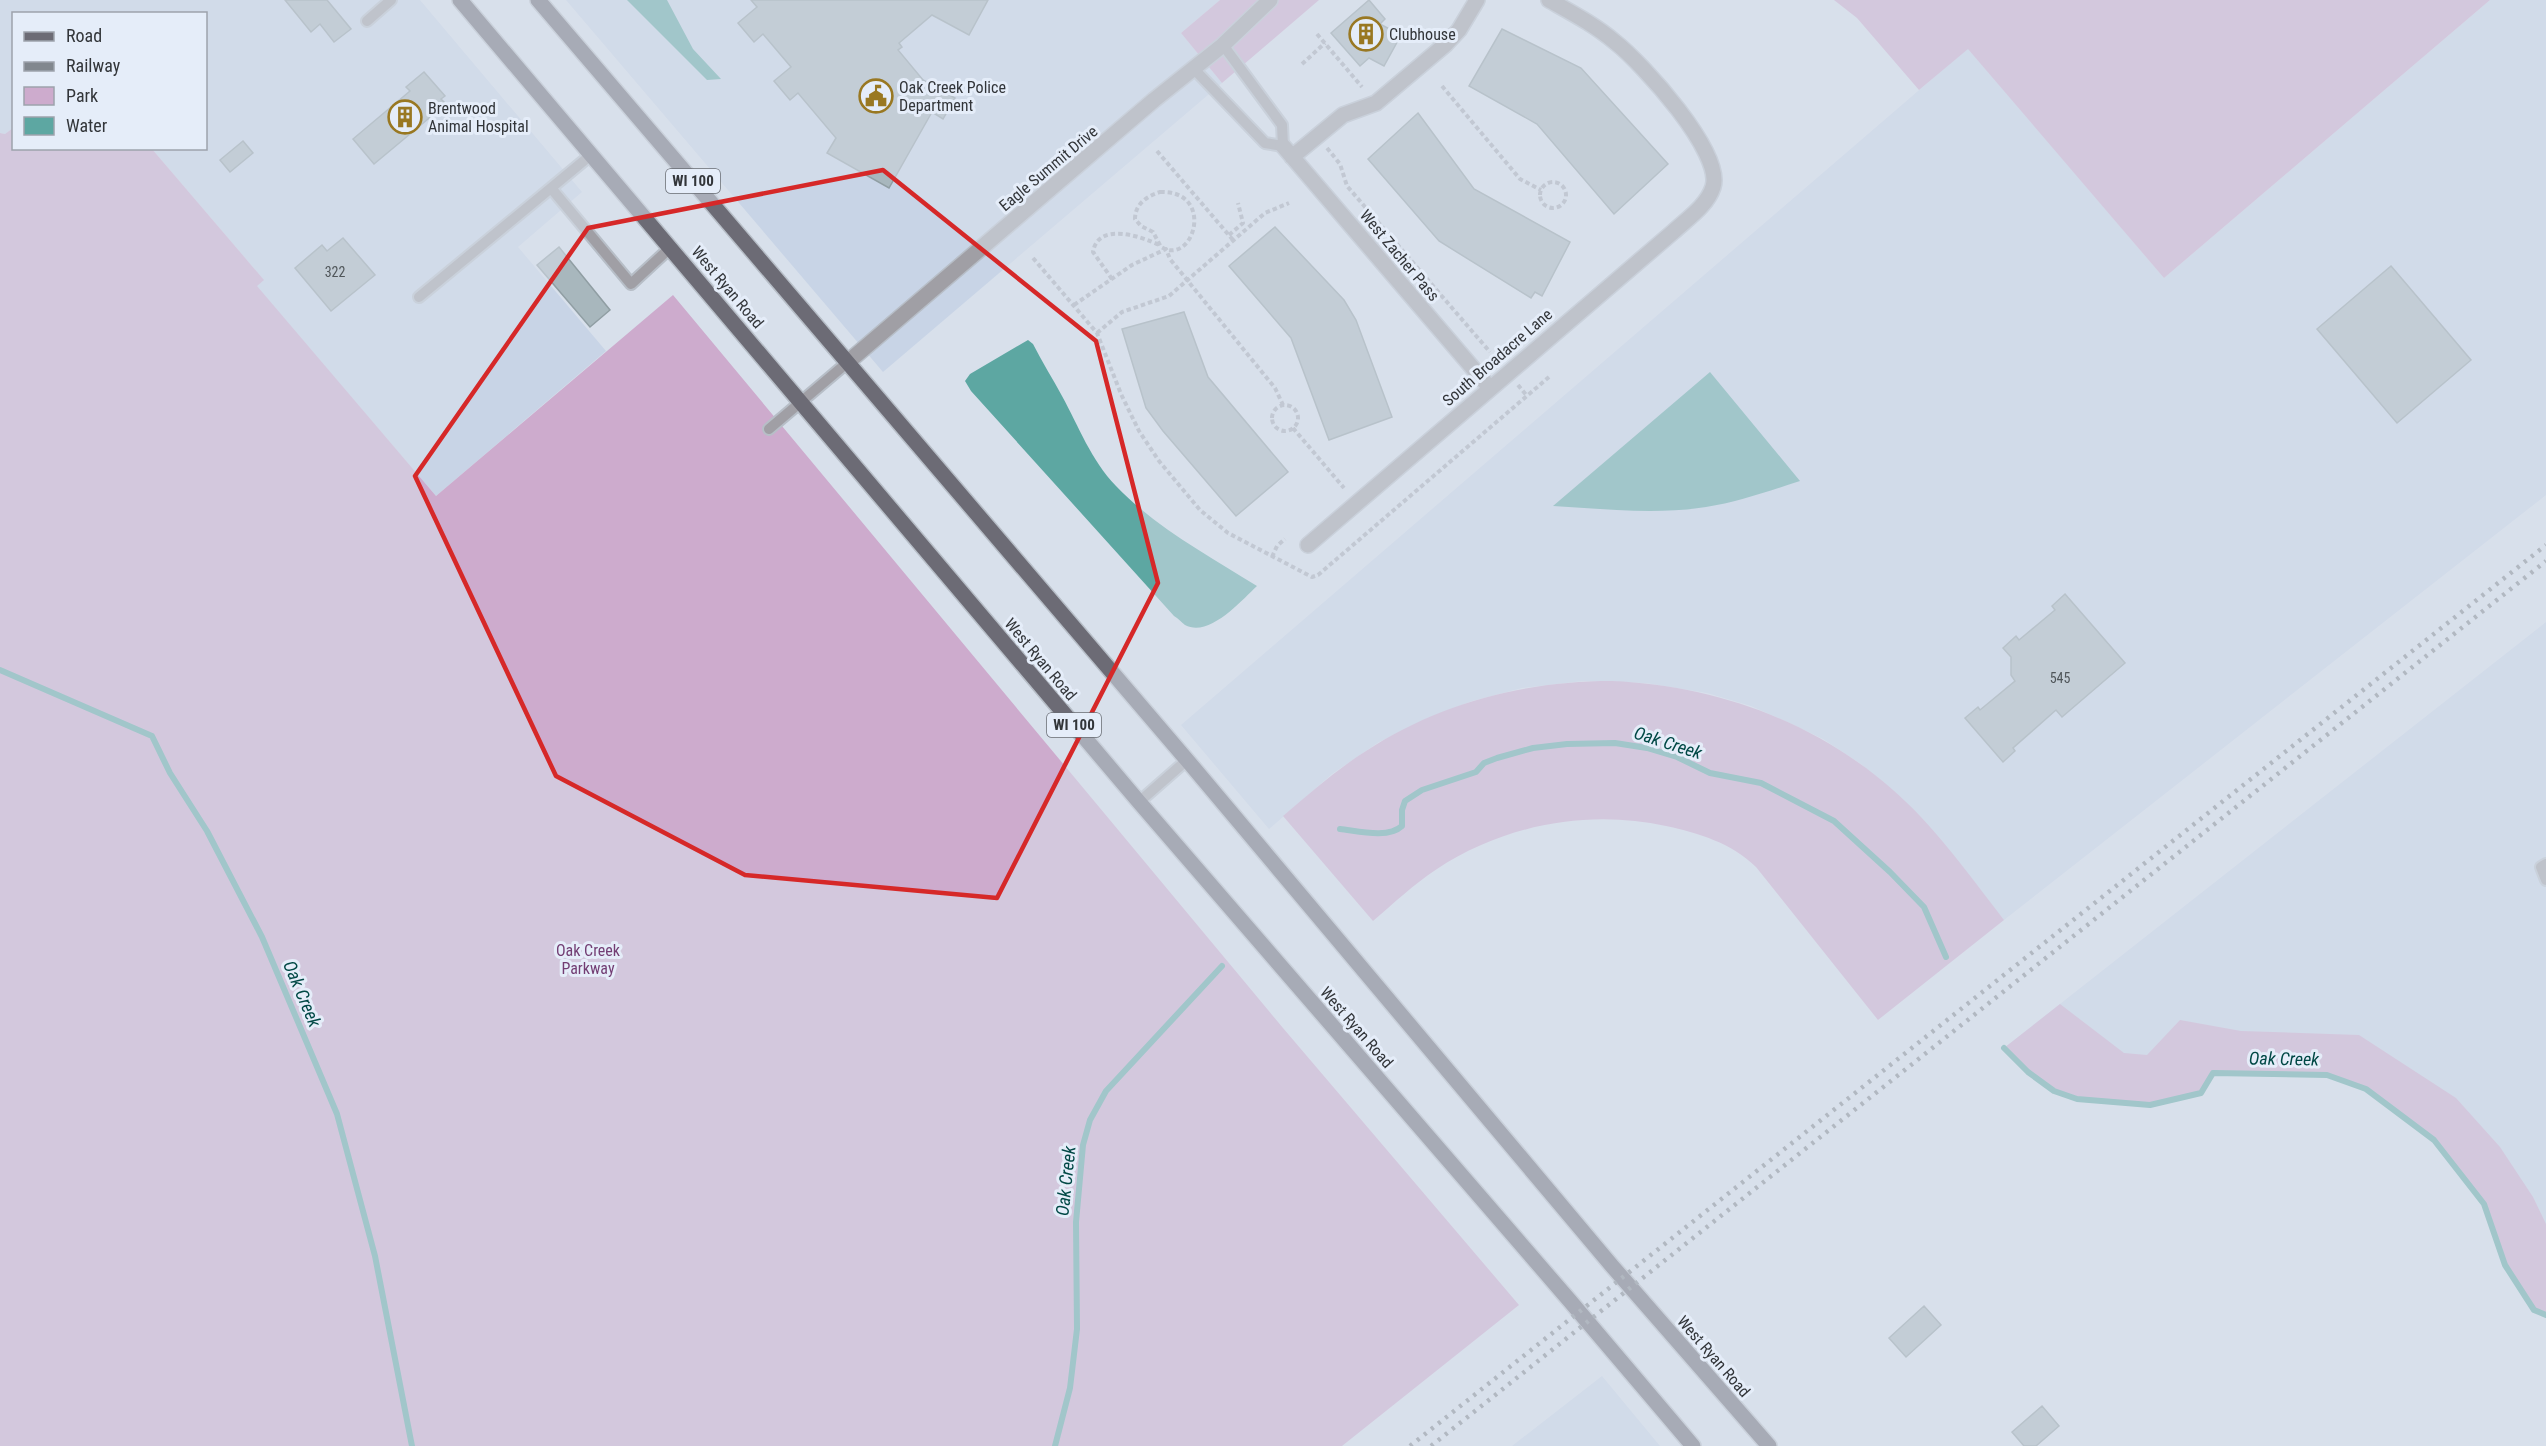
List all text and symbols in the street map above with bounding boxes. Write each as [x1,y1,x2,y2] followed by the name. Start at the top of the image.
[12,12,207,150] legend
[1348,16,1384,52] building icon: Clubhouse
[66,25,102,46] text: Road
[1389,25,1456,44] place label: Clubhouse
[66,55,121,76] text: Railway
[858,78,894,114] public building icon: Oak Creek Police Department
[899,78,1006,115] place label: Oak Creek Police Department
[66,85,98,106] text: Park
[387,99,423,135] building icon: Brentwood Animal Hospital
[428,99,529,136] place label: Brentwood Animal Hospital
[66,115,108,136] text: Water
[995,122,1101,215] street label: Eagle Summit Drive
[666,169,720,193] road number: WI 100
[1356,206,1443,305] street label: West Zacher Pass
[688,242,767,332] street label: West Ryan Road
[325,264,345,280] house number: 322
[1439,305,1556,410] street label: South Broadacre Lane
[1001,614,1080,704] street label: West Ryan Road
[2050,670,2070,686] house number: 545
[1047,713,1101,737] road number: WI 100
[1632,722,1706,764] water label: Oak Creek
[556,941,621,978] park label: Oak Creek Parkway
[279,957,326,1031] water label: Oak Creek
[1316,983,1397,1072] street label: West Ryan Road
[2249,1047,2320,1070] water label: Oak Creek
[1051,1144,1080,1217] water label: Oak Creek
[1673,1312,1754,1401] street label: West Ryan Road

